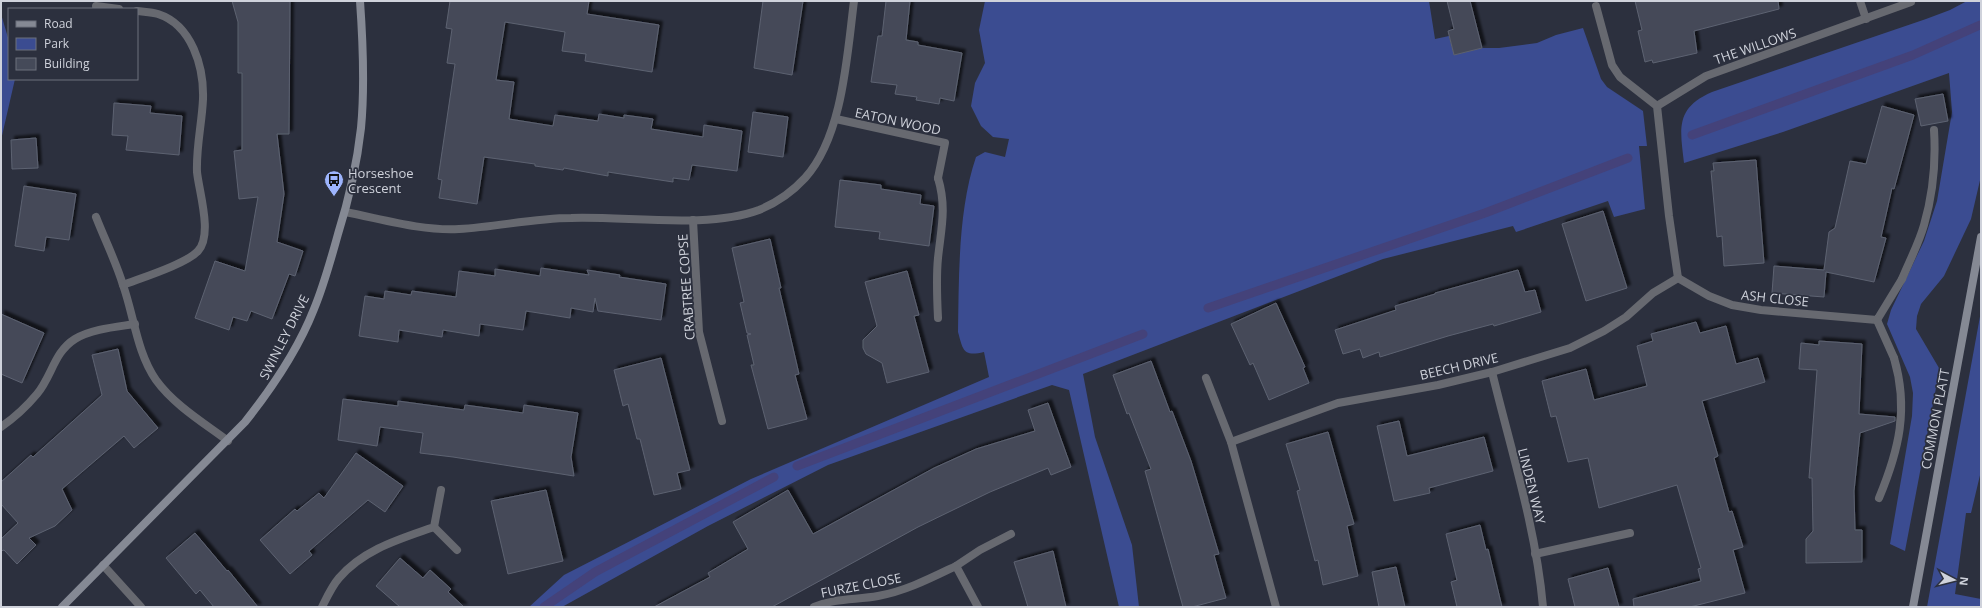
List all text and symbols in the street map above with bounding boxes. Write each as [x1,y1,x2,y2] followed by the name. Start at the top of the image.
[8,8,138,80] legend
[44,15,73,32] text: Road
[1712,24,1798,68] street label: THE WILLOWS
[44,35,70,52] text: Park
[44,55,90,72] text: Building
[853,103,943,139] street label: EATON WOOD
[348,164,414,197] place label: Horseshoe Crescent
[323,169,345,197] bus stop icon: Horseshoe Crescent
[673,233,699,341] street label: CRABTREE COPSE
[1740,286,1810,310] street label: ASH CLOSE
[255,291,313,383] street label: SWINLEY DRIVE
[1418,348,1500,384] street label: BEECH DRIVE
[1916,366,1954,471] street label: COMMON PLATT
[1514,446,1550,526] street label: LINDEN WAY
[1934,560,1974,600] north arrow
[819,568,903,602] street label: FURZE CLOSE
[1956,576,1972,587] text: N

